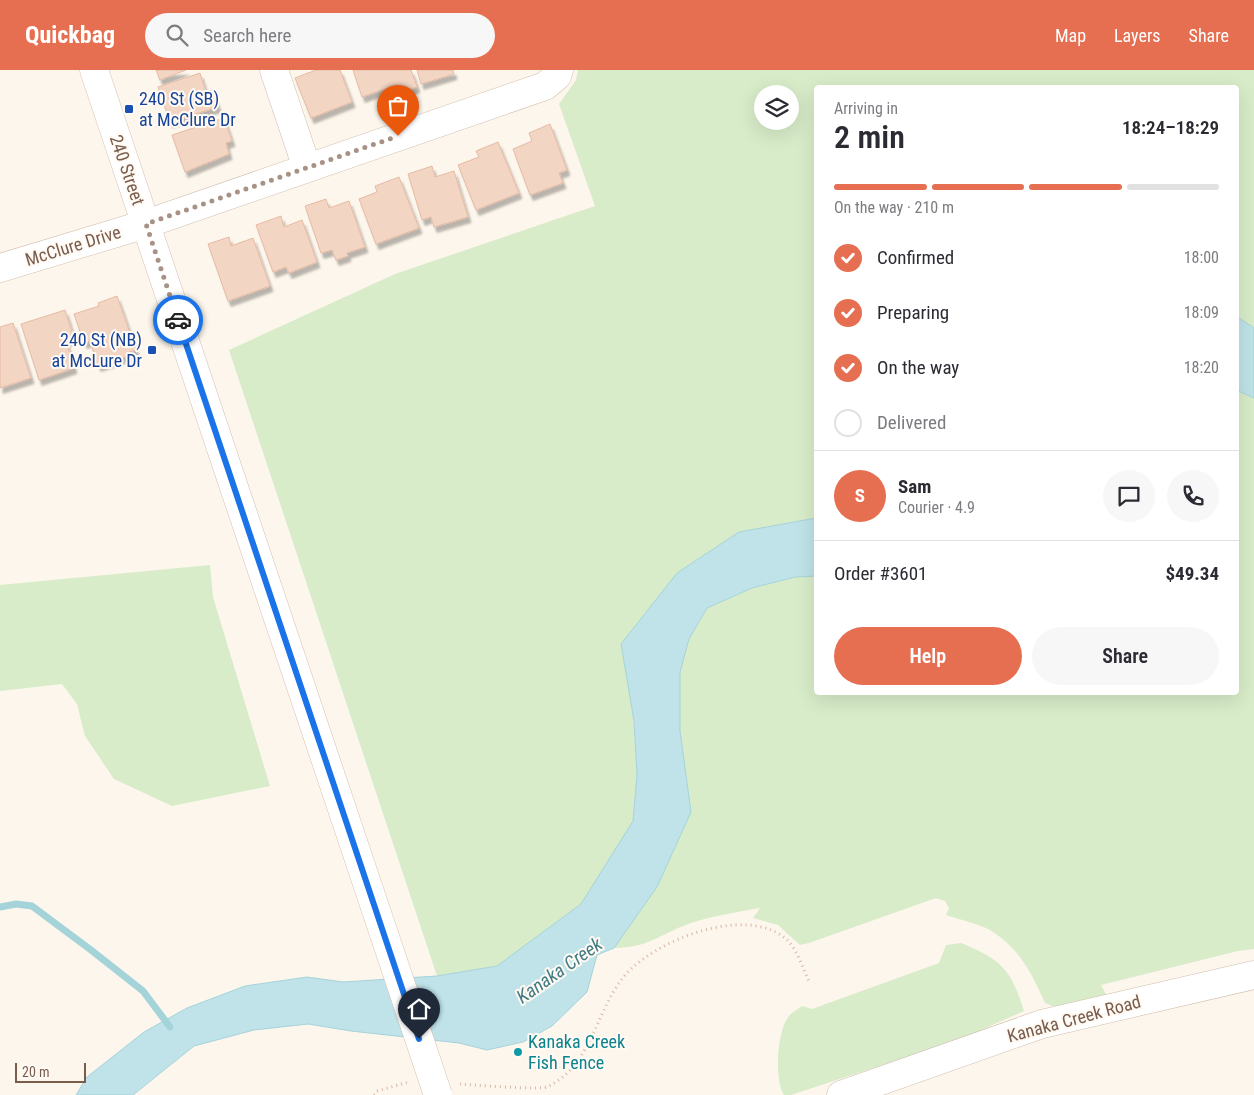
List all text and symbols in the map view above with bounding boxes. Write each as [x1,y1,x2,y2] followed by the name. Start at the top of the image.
[145,13,495,58] search box
[25,21,115,49] text: Quickbag
[163,21,191,49] icon: search
[203,24,292,47] text: Search here
[1055,25,1086,46] text: Map
[1114,25,1161,46] text: Layers
[1189,25,1229,46] text: Share
[377,85,419,136] pin
[754,85,799,130] map controls
[754,85,799,130] button: layers
[139,88,236,130] place label: 240 St (SB) at McClure Dr
[384,92,412,120] icon: bag
[834,99,898,118] text: Arriving in
[123,103,135,115] marker: 240 St (SB) at McClure Dr
[1122,116,1219,139] text: 18:24–18:29
[834,118,905,156] text: 2 min
[106,132,149,208] street label: 240 Street
[834,198,954,217] text: On the way · 210 m
[23,221,123,270] street label: McClure Drive
[834,244,862,272] icon: check
[877,246,954,269] text: Confirmed
[1184,248,1219,267] text: 18:00
[153,295,203,345] courier
[834,299,862,327] icon: check
[877,301,949,324] text: Preparing
[1184,303,1219,322] text: 18:09
[164,306,192,334] icon: car
[51,329,143,371] place label: 240 St (NB) at McLure Dr
[146,344,158,356] marker: 240 St (NB) at McLure Dr
[834,354,862,382] icon: check
[877,356,959,379] text: On the way
[1184,358,1219,377] text: 18:20
[877,411,946,434] text: Delivered
[1103,470,1155,522] button: chat
[1167,470,1219,522] button: phone
[898,475,931,498] text: Sam
[855,484,865,507] text: S
[898,498,975,517] text: Courier · 4.9
[834,562,927,585] text: Order #3601
[1165,562,1219,585] text: $49.34
[834,627,1022,685] button: Help
[1032,627,1219,685] button: Share
[512,932,607,1008] water label: Kanaka Creek
[398,988,440,1039] pin
[1005,991,1143,1046] street label: Kanaka Creek Road
[405,995,433,1023] icon: home
[528,1031,625,1073] place label: Kanaka Creek Fish Fence
[512,1046,524,1058] marker: Kanaka Creek Fish Fence
[15,1060,86,1083] scale bar
[22,1064,50,1080] text: 20 m

